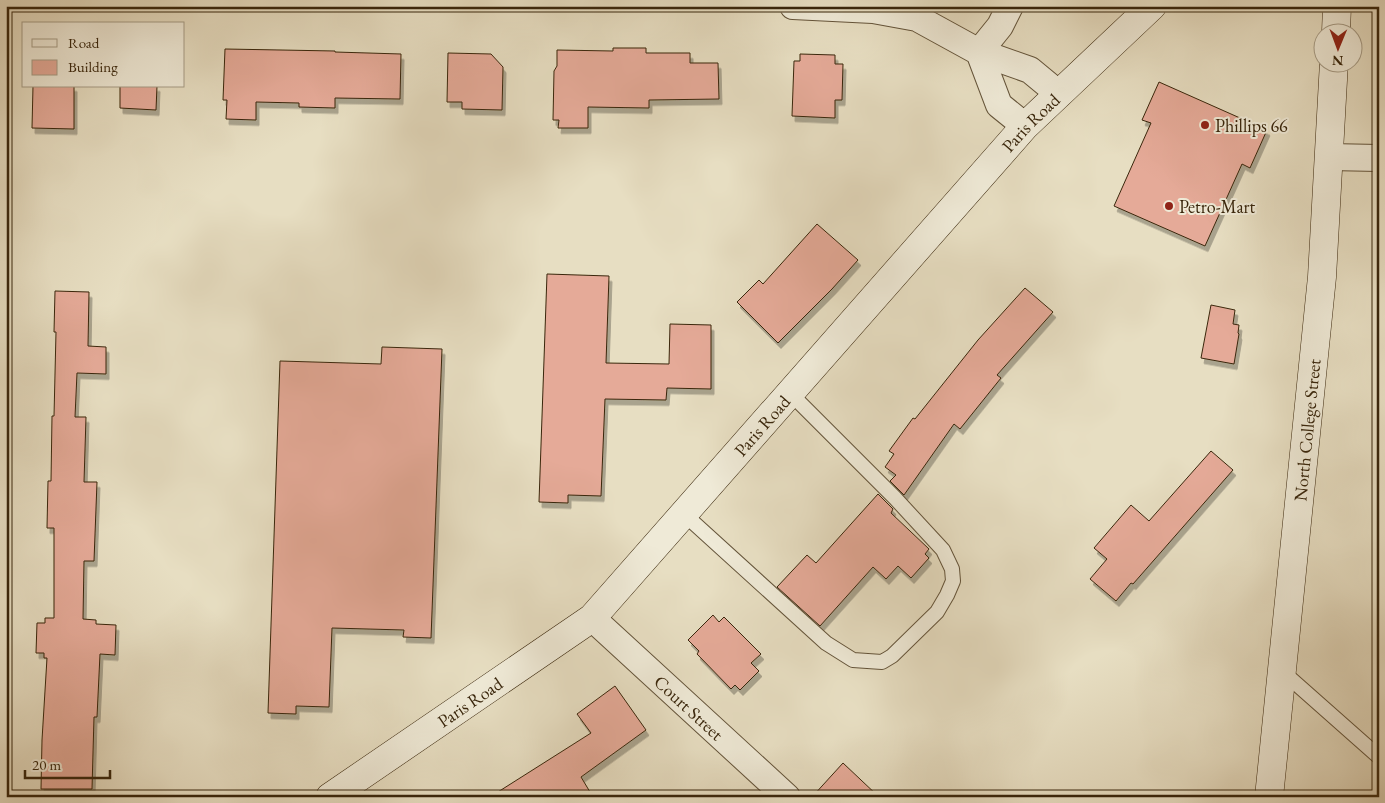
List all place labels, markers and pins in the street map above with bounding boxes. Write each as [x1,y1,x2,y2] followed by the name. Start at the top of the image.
[1215,114,1288,137] place label: Phillips 66
[1199,119,1211,131] marker: Phillips 66
[1179,195,1256,218] place label: Petro-Mart
[1163,200,1175,212] marker: Petro-Mart

